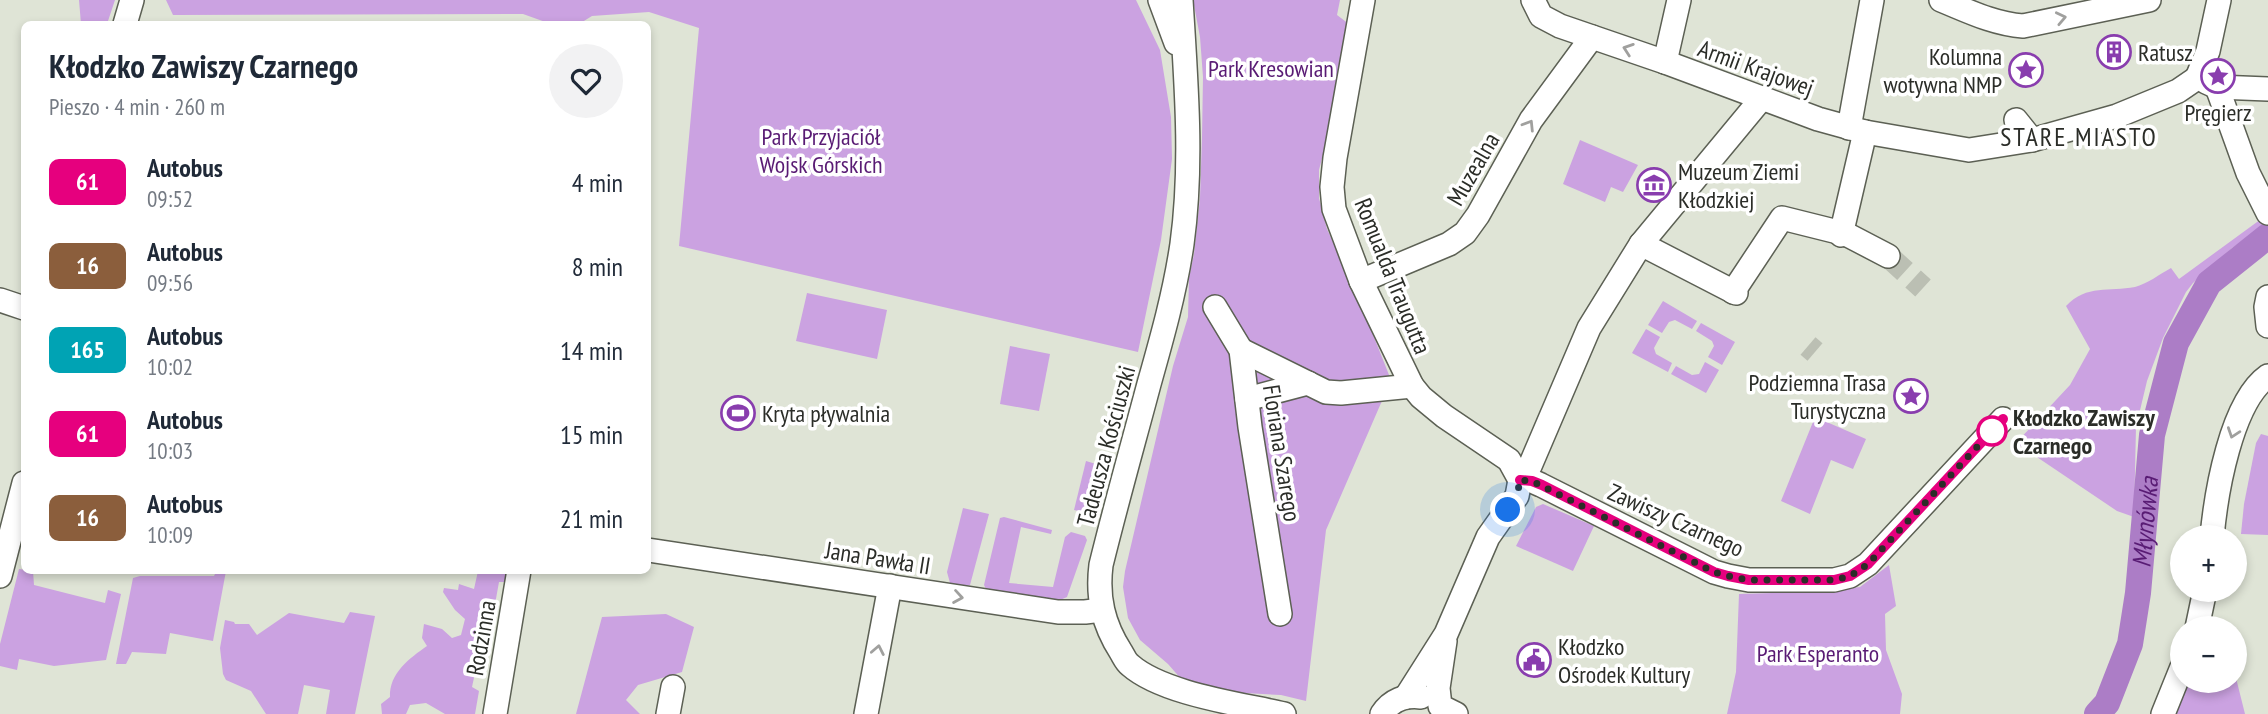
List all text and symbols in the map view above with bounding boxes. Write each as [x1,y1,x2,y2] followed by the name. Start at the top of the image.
[2055,12,2067,27] one-way arrow
[1694,33,1818,103] street label: Armii Krajowej
[2095,33,2133,71] building icon: Ratusz
[2138,37,2193,68] place label: Ratusz
[1884,41,2002,100] place label: Kolumna wotywna NMP
[1623,43,1635,57] one-way arrow
[49,44,358,87] text: Kłodzko Zawiszy Czarnego
[549,44,623,118] button: heart
[2007,51,2045,89] place icon: Kolumna wotywna NMP
[1208,53,1334,84] park label: Park Kresowian
[2199,57,2237,95] place icon: Pręgierz
[49,92,225,121] text: Pieszo · 4 min · 260 m
[2184,97,2252,128] place label: Pręgierz
[1521,120,1534,133] one-way arrow
[2000,120,2158,153] district label: STARE MIASTO
[759,121,883,180] park label: Park Przyjaciół Wojsk Górskich
[1440,127,1506,211] street label: Muzealna
[147,151,223,184] text: Autobus
[1678,156,1799,215] place label: Muzeum Ziemi Kłodzkiej
[76,166,99,197] text: 61
[572,166,623,199] text: 4 min
[1635,166,1673,204] museum icon: Muzeum Ziemi Kłodzkiej
[147,184,193,213] text: 09:52
[1348,193,1438,359] street label: Romualda Traugutta
[147,235,223,268] text: Autobus
[76,250,99,281] text: 16
[572,250,623,283] text: 8 min
[147,268,193,297] text: 09:56
[147,319,223,352] text: Autobus
[70,334,105,365] text: 165
[560,334,623,367] text: 14 min
[147,352,193,381] text: 10:02
[1070,362,1142,530] street label: Tadeusza Kościuszki
[1749,367,1886,426] place label: Podziemna Trasa Turystyczna
[1892,377,1930,415] place icon: Podziemna Trasa Turystyczna
[1256,382,1308,524] street label: Floriana Szarego
[719,394,757,432] sports icon: Kryta pływalnia
[762,398,890,429] place label: Kryta pływalnia
[2013,402,2155,461] place label: Kłodzko Zawiszy Czarnego
[147,403,223,436] text: Autobus
[1977,416,2007,446] marker: Kłodzko Zawiszy Czarnego
[76,418,99,449] text: 61
[560,418,623,451] text: 15 min
[2227,427,2241,439] one-way arrow
[147,436,193,465] text: 10:03
[2124,474,2165,569] water label: Młynówka
[1603,476,1749,564] street label: Zawiszy Czarnego
[147,487,223,520] text: Autobus
[1490,492,1525,527] your location
[76,502,99,533] text: 16
[560,502,623,535] text: 21 min
[147,520,193,549] text: 10:09
[2170,525,2247,693] map controls
[2170,525,2247,602] button: +
[822,534,933,582] street label: Jana Pawła II
[952,589,964,604] one-way arrow
[459,598,503,678] street label: Rodzinna
[2170,616,2247,693] button: −
[1558,631,1690,690] place label: Kłodzko Ośrodek Kultury
[1757,638,1879,669] park label: Park Esperanto
[1515,641,1553,679] public building icon: Kłodzko Ośrodek Kultury
[870,644,885,656] one-way arrow

